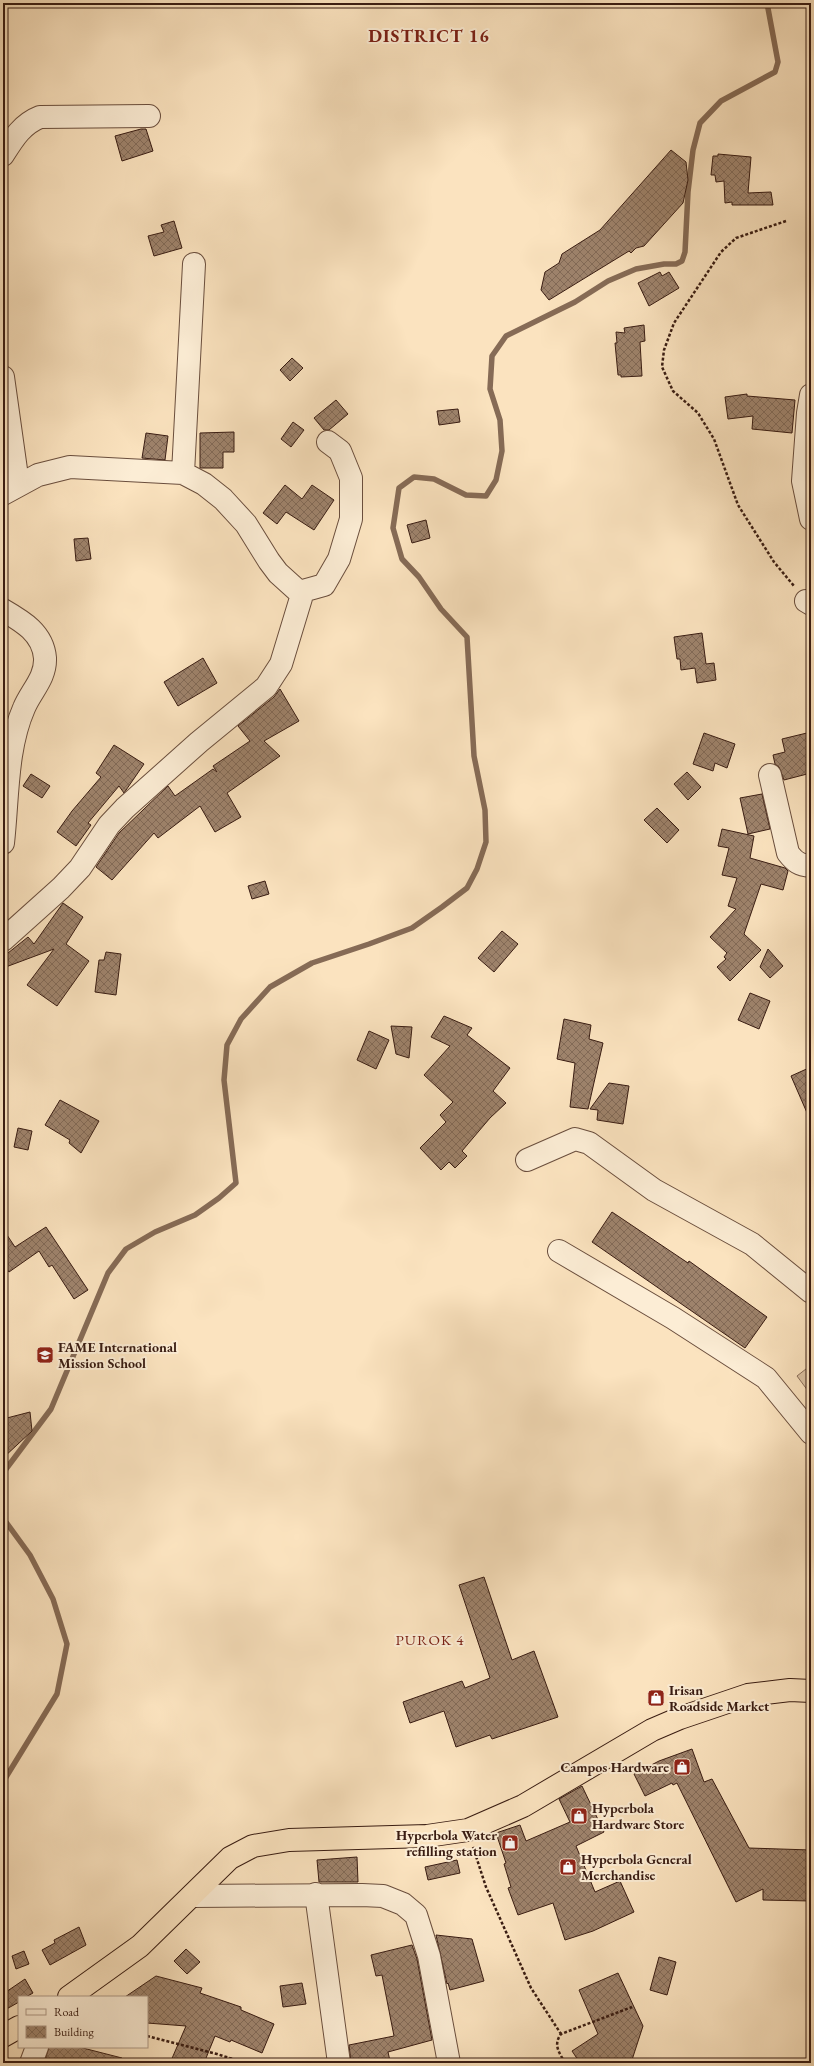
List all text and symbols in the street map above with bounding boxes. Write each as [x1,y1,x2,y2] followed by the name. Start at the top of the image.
[368,24,490,47] district label: DISTRICT 16
[58,1338,177,1372] place label: FAME International Mission School
[35,1345,55,1365] school or university icon: FAME International Mission School
[396,1630,464,1649] district label: PUROK 4
[669,1681,770,1715] place label: Irisan Roadside Market
[646,1688,666,1708] shop icon: Irisan Roadside Market
[672,1757,692,1777] shop icon: Campos Hardware
[560,1758,669,1776] place label: Campos Hardware
[592,1799,684,1833] place label: Hyperbola Hardware Store
[569,1806,589,1826] shop icon: Hyperbola Hardware Store
[396,1826,497,1860] place label: Hyperbola Water refilling station
[500,1833,520,1853] shop icon: Hyperbola Water refilling station
[581,1850,692,1884] place label: Hyperbola General Merchandise
[558,1857,578,1877] shop icon: Hyperbola General Merchandise
[18,1996,148,2048] legend
[54,2004,80,2020] text: Road
[54,2024,95,2040] text: Building

